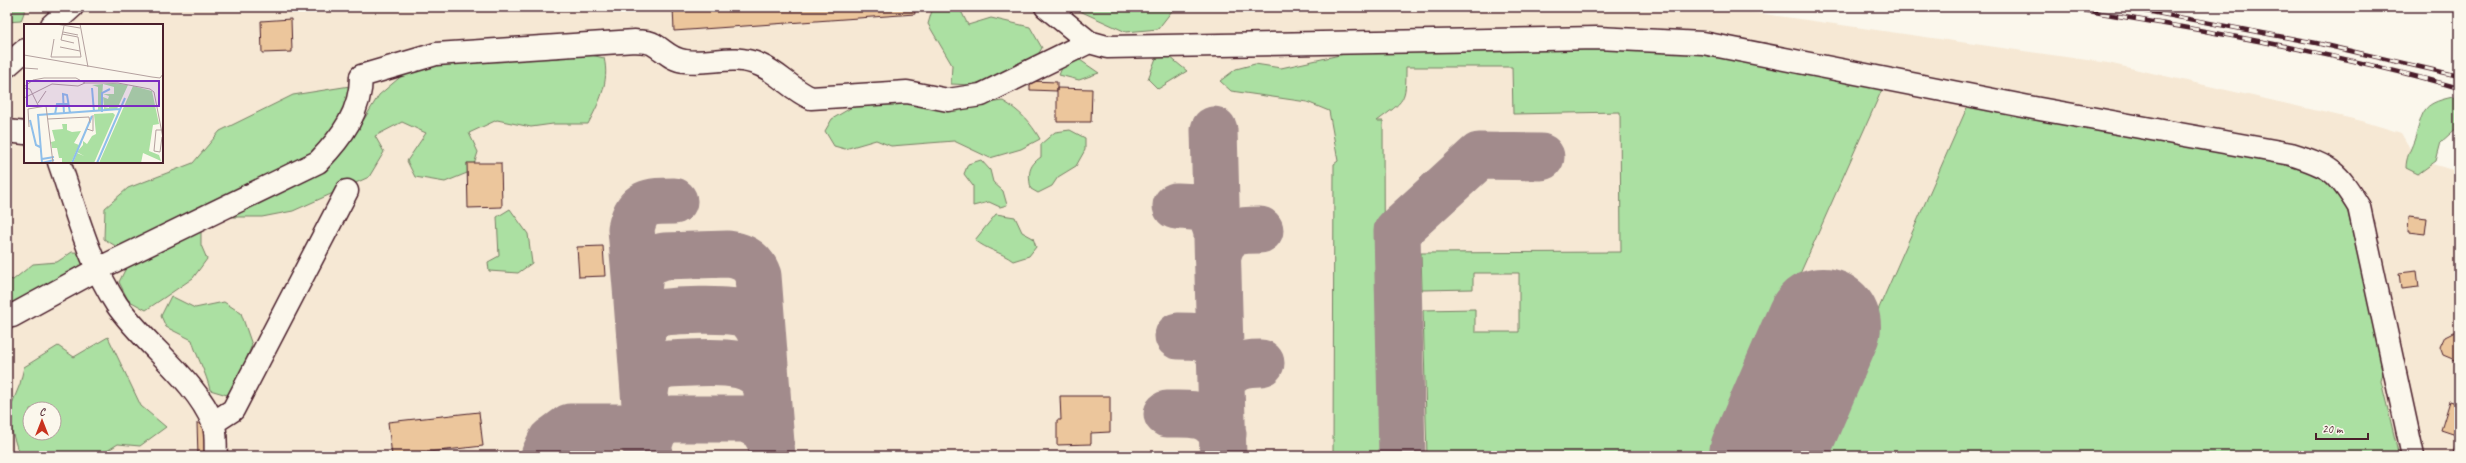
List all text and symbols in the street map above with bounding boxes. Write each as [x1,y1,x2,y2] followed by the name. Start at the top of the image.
[24,24,163,163] inset map
[22,401,62,441] north arrow
[39,404,46,418] text: С
[2316,415,2368,441] scale bar
[2322,421,2344,437] text: 20 m

